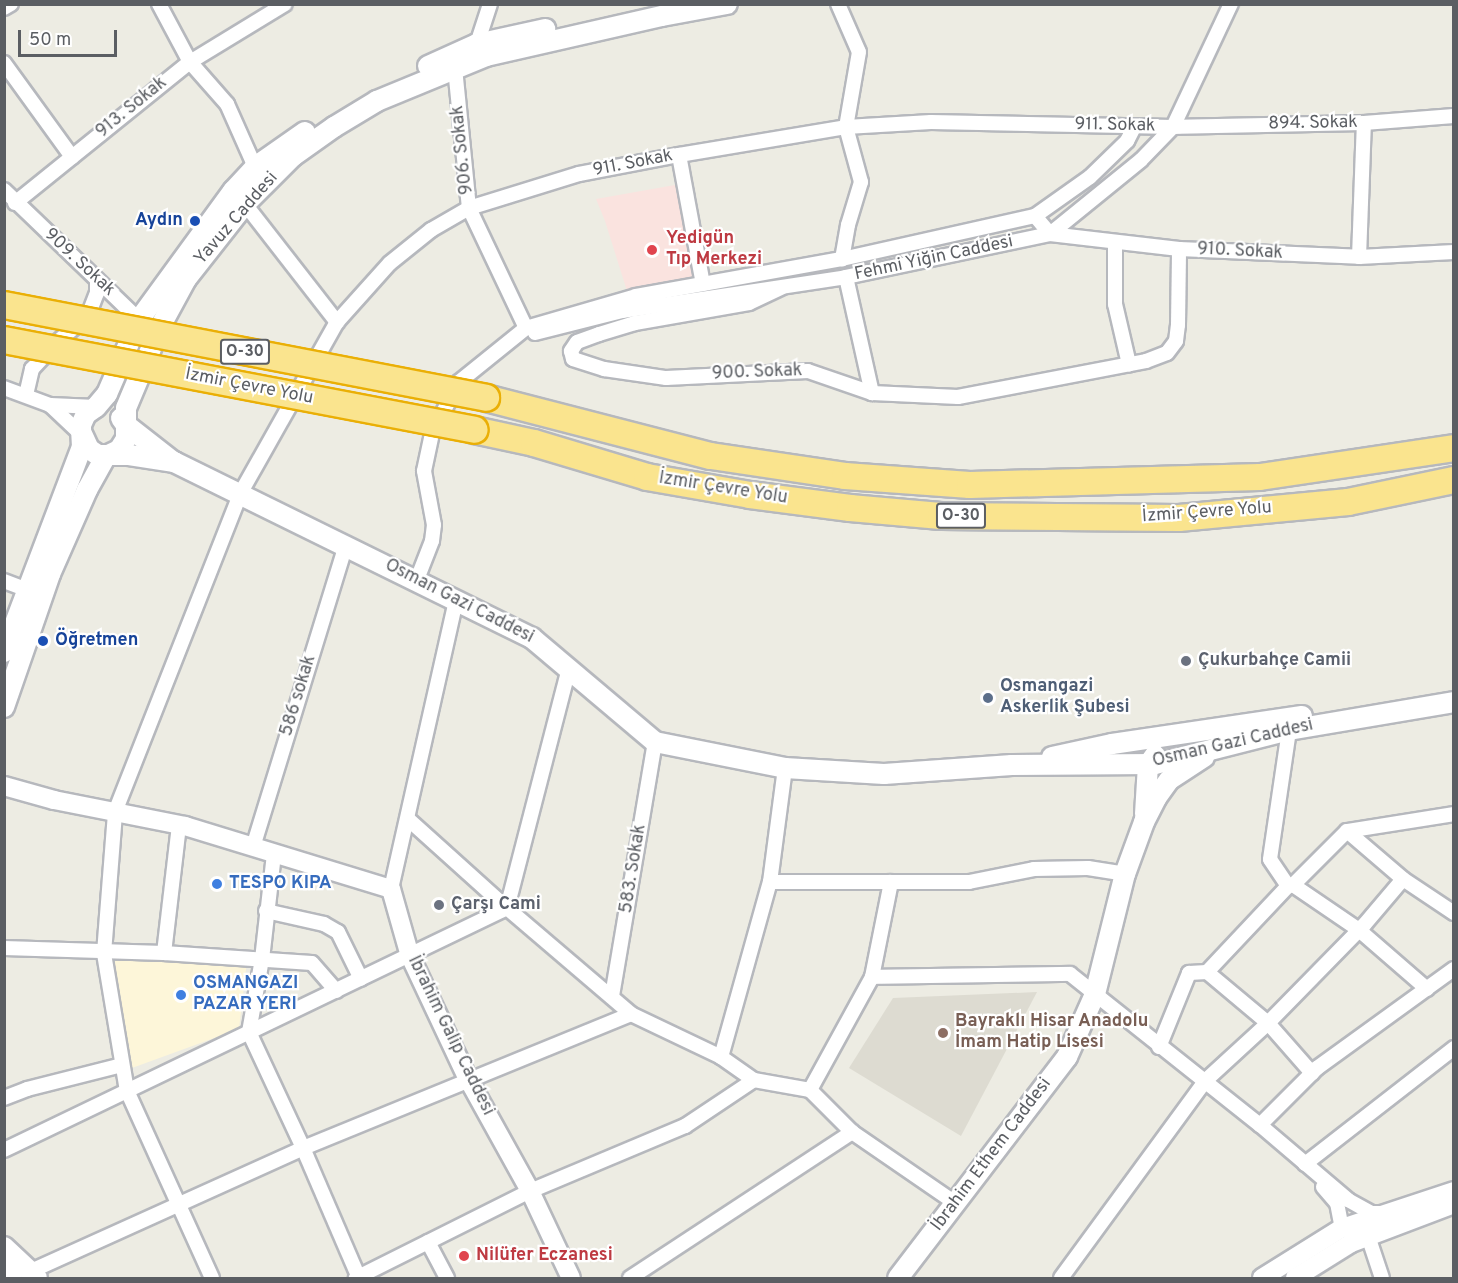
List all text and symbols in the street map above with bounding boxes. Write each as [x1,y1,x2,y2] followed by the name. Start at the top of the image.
[21,18,120,56] scale bar
[29,29,71,52] text: 50 m
[92,73,172,143] street label: 913. Sokak
[448,104,478,196] street label: 906. Sokak
[1268,112,1358,136] street label: 894. Sokak
[1074,114,1156,138] street label: 911. Sokak
[591,146,675,182] street label: 911. Sokak
[191,168,283,270] street label: Yavuz Caddesi
[135,210,183,232] place label: Aydın
[188,214,202,228] marker: Aydın
[39,224,119,302] street label: 909. Sokak
[666,229,762,272] place label: Yedigün Tıp Merkezi
[852,232,1016,286] street label: Fehmi Yiğin Caddesi
[1197,239,1283,265] street label: 910. Sokak
[643,241,661,259] marker: Yedigün Tıp Merkezi
[220,339,270,365] road number: O-30
[711,361,803,385] street label: 900. Sokak
[183,364,315,410] street label: İzmir Çevre Yolu
[657,468,789,510] street label: İzmir Çevre Yolu
[1141,498,1273,528] street label: İzmir Çevre Yolu
[936,503,986,529] road number: O-30
[381,555,537,649] street label: Osman Gazi Caddesi
[55,630,138,652] place label: Öğretmen
[36,634,50,648] marker: Öğretmen
[1198,650,1351,672] place label: Çukurbahçe Camii
[276,653,322,739] street label: 586 sokak
[1179,654,1193,668] marker: Çukurbahçe Camii
[1000,677,1130,720] place label: Osmangazi Askerlik Şubesi
[981,691,995,705] marker: Osmangazi Askerlik Şubesi
[1150,715,1316,773] street label: Osman Gazi Caddesi
[616,823,652,915] street label: 583. Sokak
[229,873,332,895] place label: TESPO KIPA
[210,877,224,891] marker: TESPO KIPA
[451,894,541,916] place label: Çarşı Cami
[432,898,446,912] marker: Çarşı Cami
[402,953,498,1119] street label: İbrahim Galip Caddesi
[193,974,298,1016] place label: OSMANGAZI PAZAR YERI
[174,988,188,1002] marker: OSMANGAZI PAZAR YERI
[955,1012,1149,1054] place label: Bayraklı Hisar Anadolu İmam Hatip Lisesi
[936,1026,950,1040] marker: Bayraklı Hisar Anadolu İmam Hatip Lisesi
[927,1074,1057,1236] street label: İbrahim Ethem Caddesi
[476,1245,613,1267] place label: Nilüfer Eczanesi
[457,1249,471,1263] marker: Nilüfer Eczanesi

